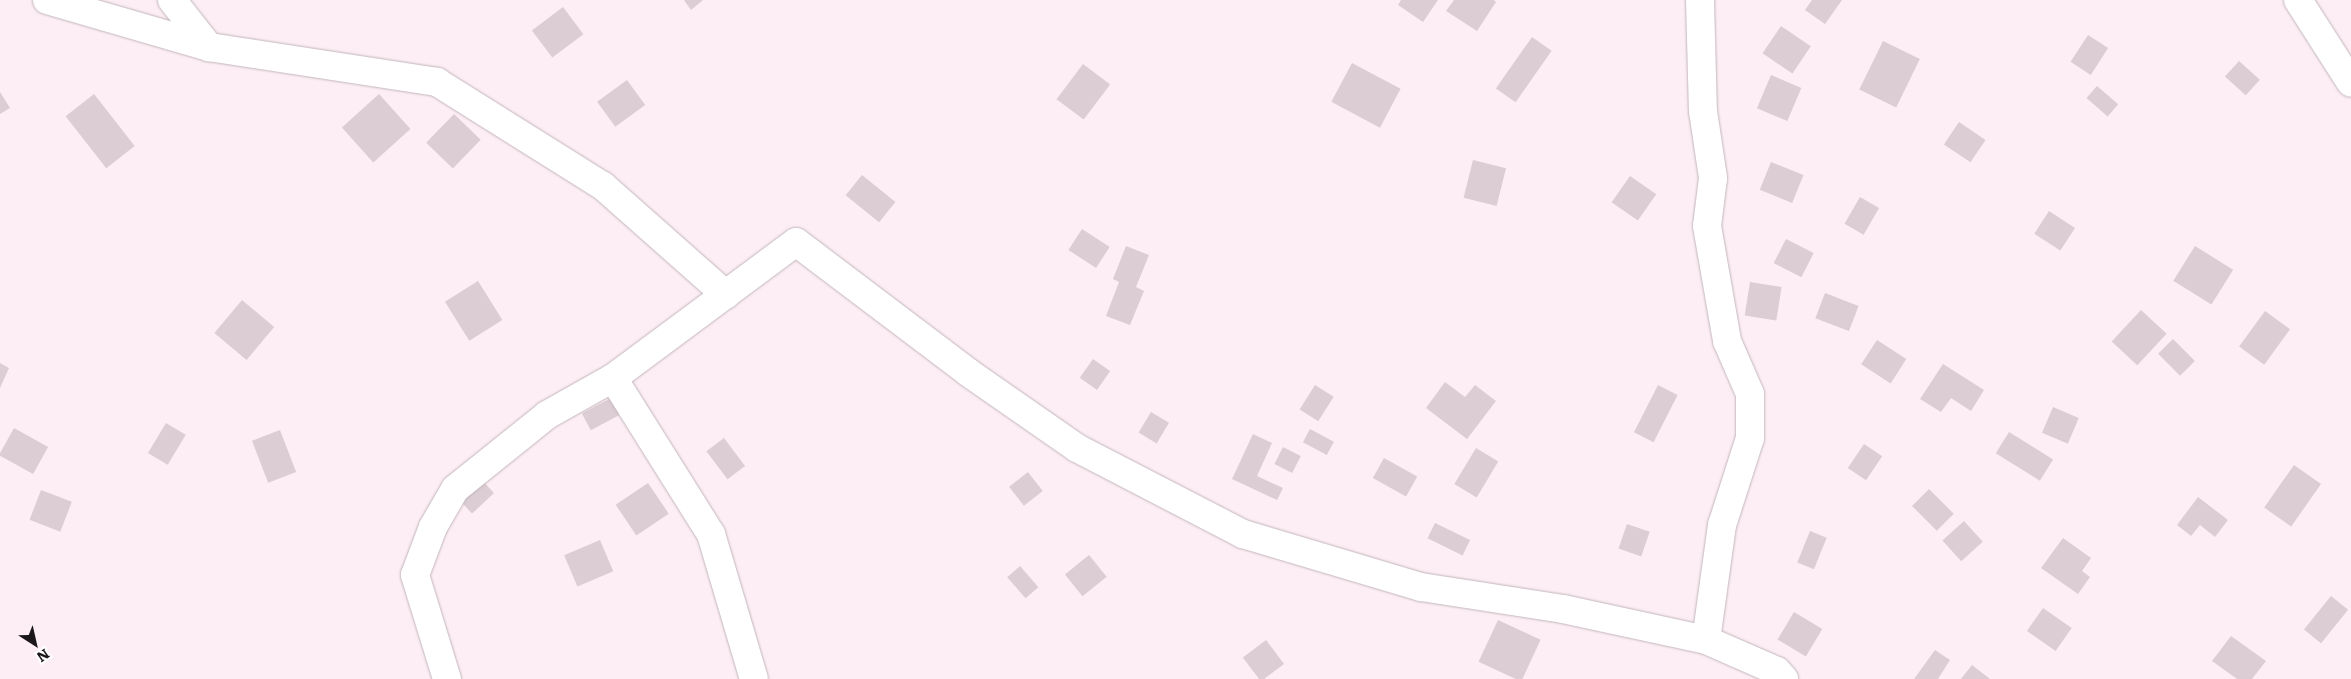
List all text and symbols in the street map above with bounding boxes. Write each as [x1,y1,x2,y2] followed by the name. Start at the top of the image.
[10,619,60,669] north arrow
[33,645,54,668] text: N

